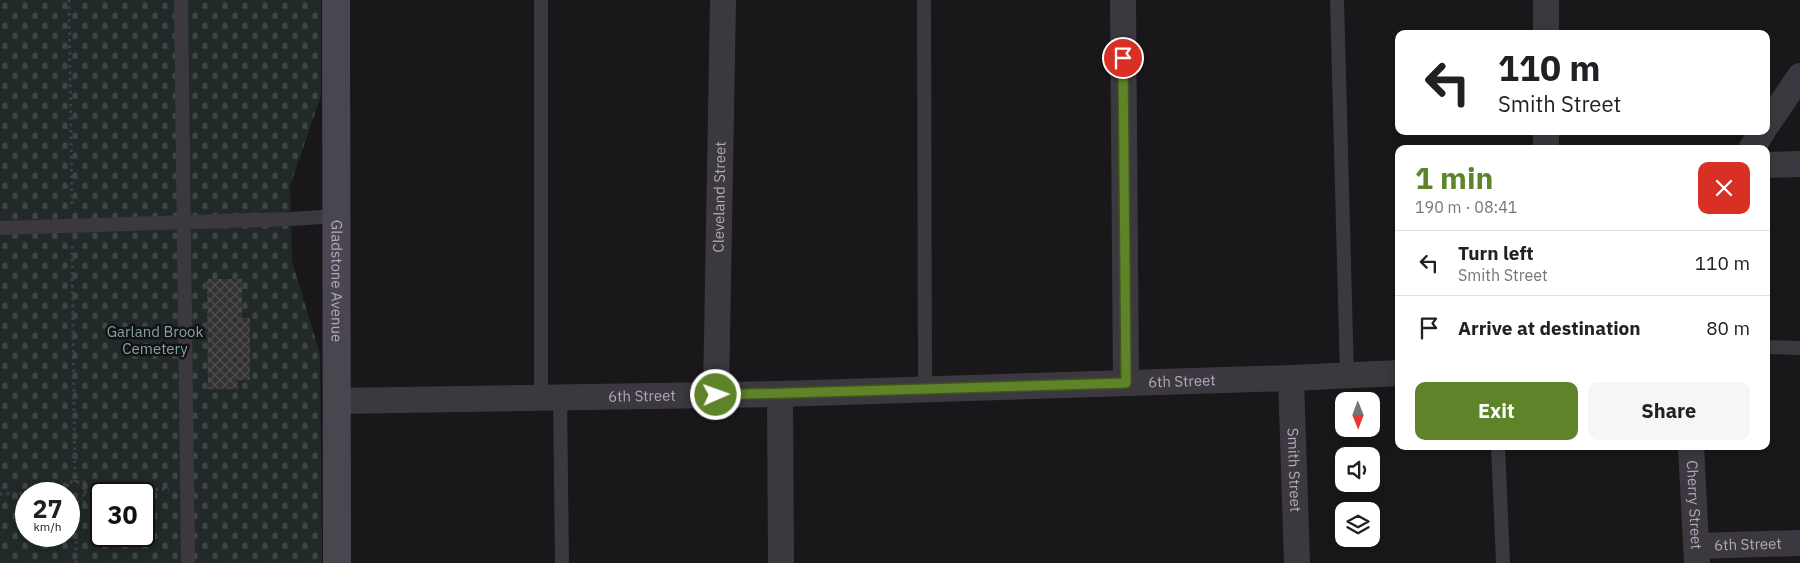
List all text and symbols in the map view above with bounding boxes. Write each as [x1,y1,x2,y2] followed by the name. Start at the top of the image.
[1102,37,1144,79] pin
[1109,44,1137,72] icon: arrive
[1498,45,1601,91] text: 110 m
[1415,50,1480,115] icon: left
[1498,89,1621,118] text: Smith Street
[709,141,729,253] street label: Cleveland Street
[1415,158,1493,197] text: 1 min
[1698,162,1750,214] button: close
[1415,197,1517,217] text: 190 m · 08:41
[327,220,347,342] street label: Gladstone Avenue
[1458,241,1534,265] text: Turn left
[1415,249,1443,277] icon: left
[1695,251,1750,275] text: 110 m
[1458,265,1548,285] text: Smith Street
[1415,314,1443,342] icon: arrive
[1458,316,1641,340] text: Arrive at destination
[1706,316,1750,340] text: 80 m
[107,322,203,358] park label: Garland Brook Cemetery
[689,368,741,420] position arrow
[1148,370,1216,391] street label: 6th Street
[1415,382,1578,440] button: Exit
[1588,382,1750,440] button: Share
[608,386,676,406] street label: 6th Street
[1335,392,1380,438] north arrow
[1335,392,1380,547] map controls
[1284,428,1305,512] street label: Smith Street
[1335,447,1380,492] button: sound
[1683,460,1706,550] street label: Cherry Street
[90,482,155,547] speed limit sign: 30
[32,492,63,525] text: 27
[1335,502,1380,547] button: layers
[33,519,62,534] text: km/h
[1714,534,1782,554] street label: 6th Street

